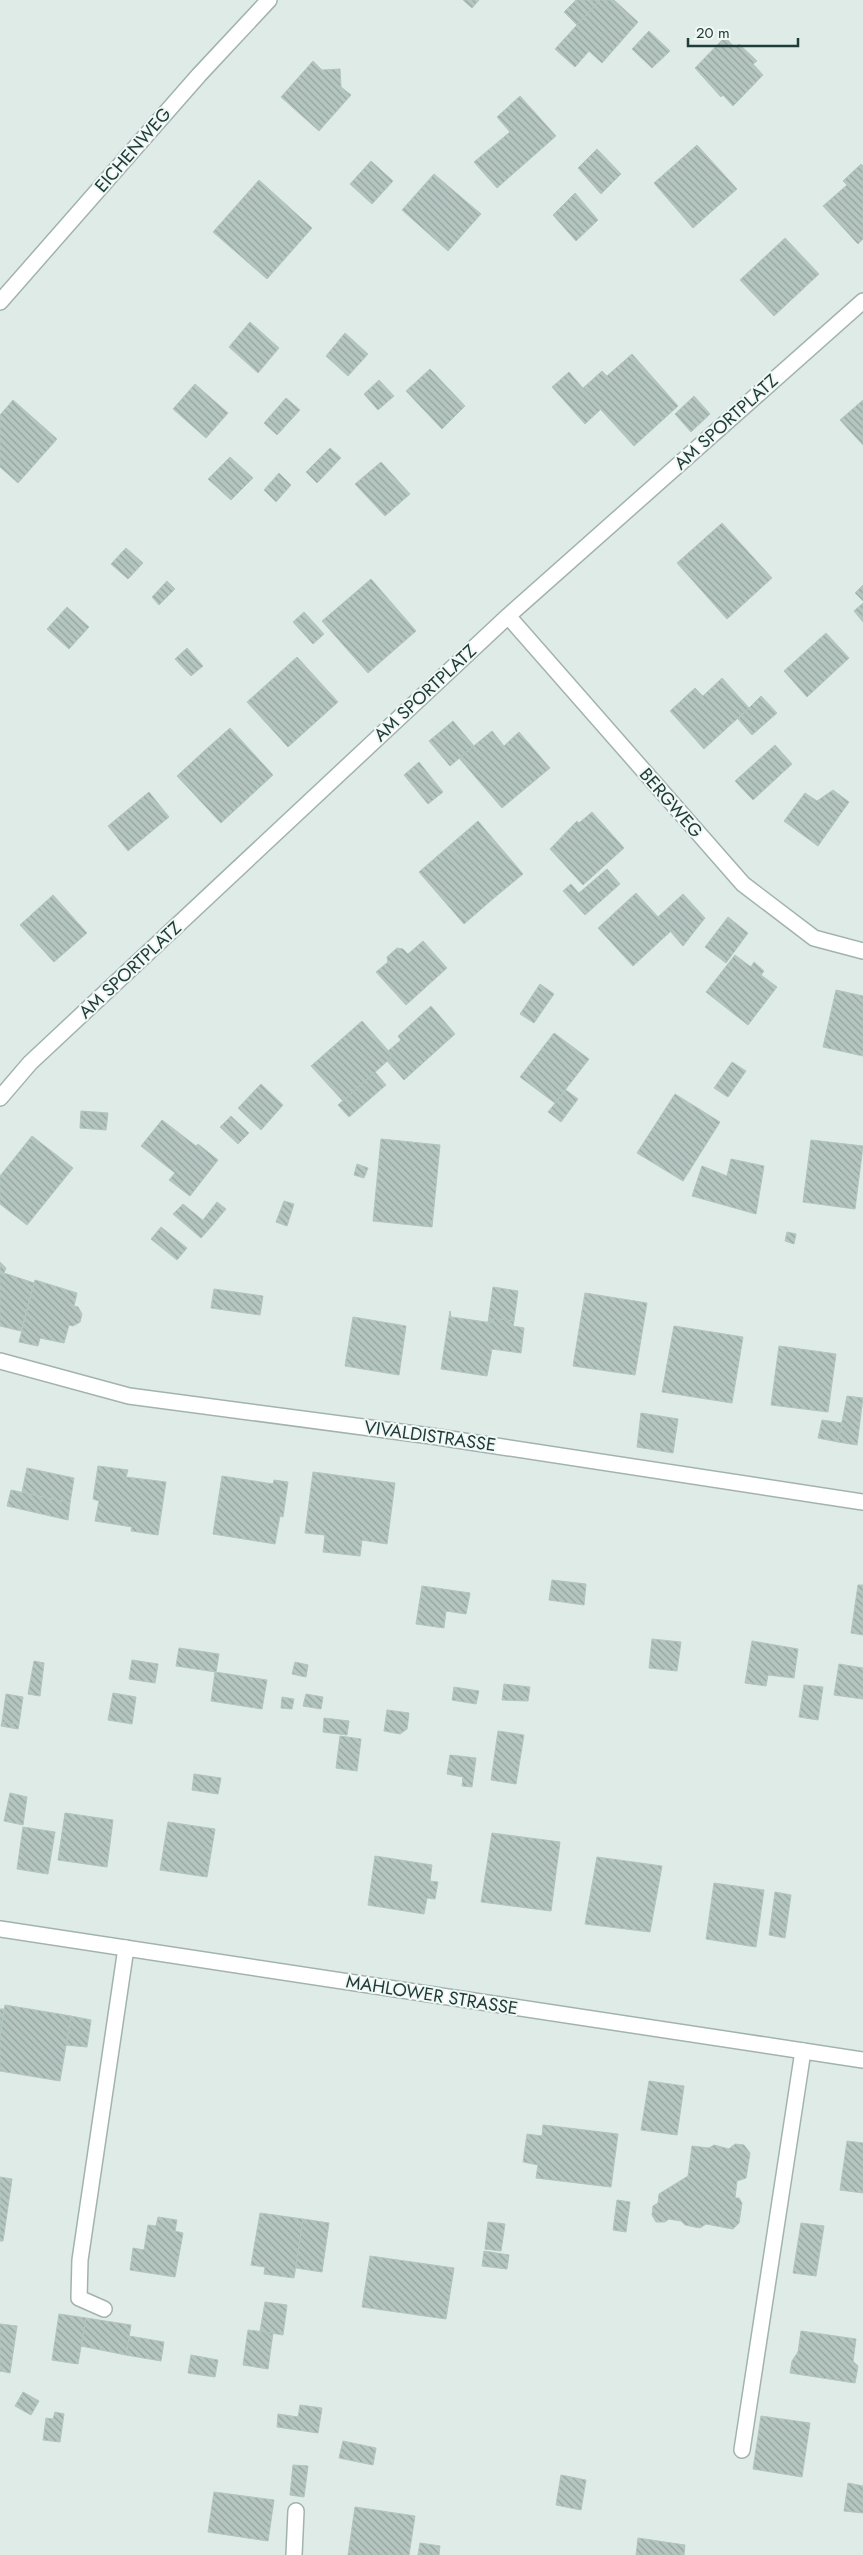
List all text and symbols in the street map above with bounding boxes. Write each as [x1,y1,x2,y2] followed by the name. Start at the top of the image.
[688,15,798,47] scale bar
[696,22,730,44] text: 20 m
[89,102,177,198] street label: EICHENWEG
[668,368,784,476] street label: AM SPORTPLATZ
[368,638,482,748] street label: AM SPORTPLATZ
[633,762,709,844] street label: BERGWEG
[73,915,187,1025] street label: AM SPORTPLATZ
[362,1414,498,1458] street label: VIVALDISTRASSE
[344,1969,520,2021] street label: MAHLOWER STRASSE

